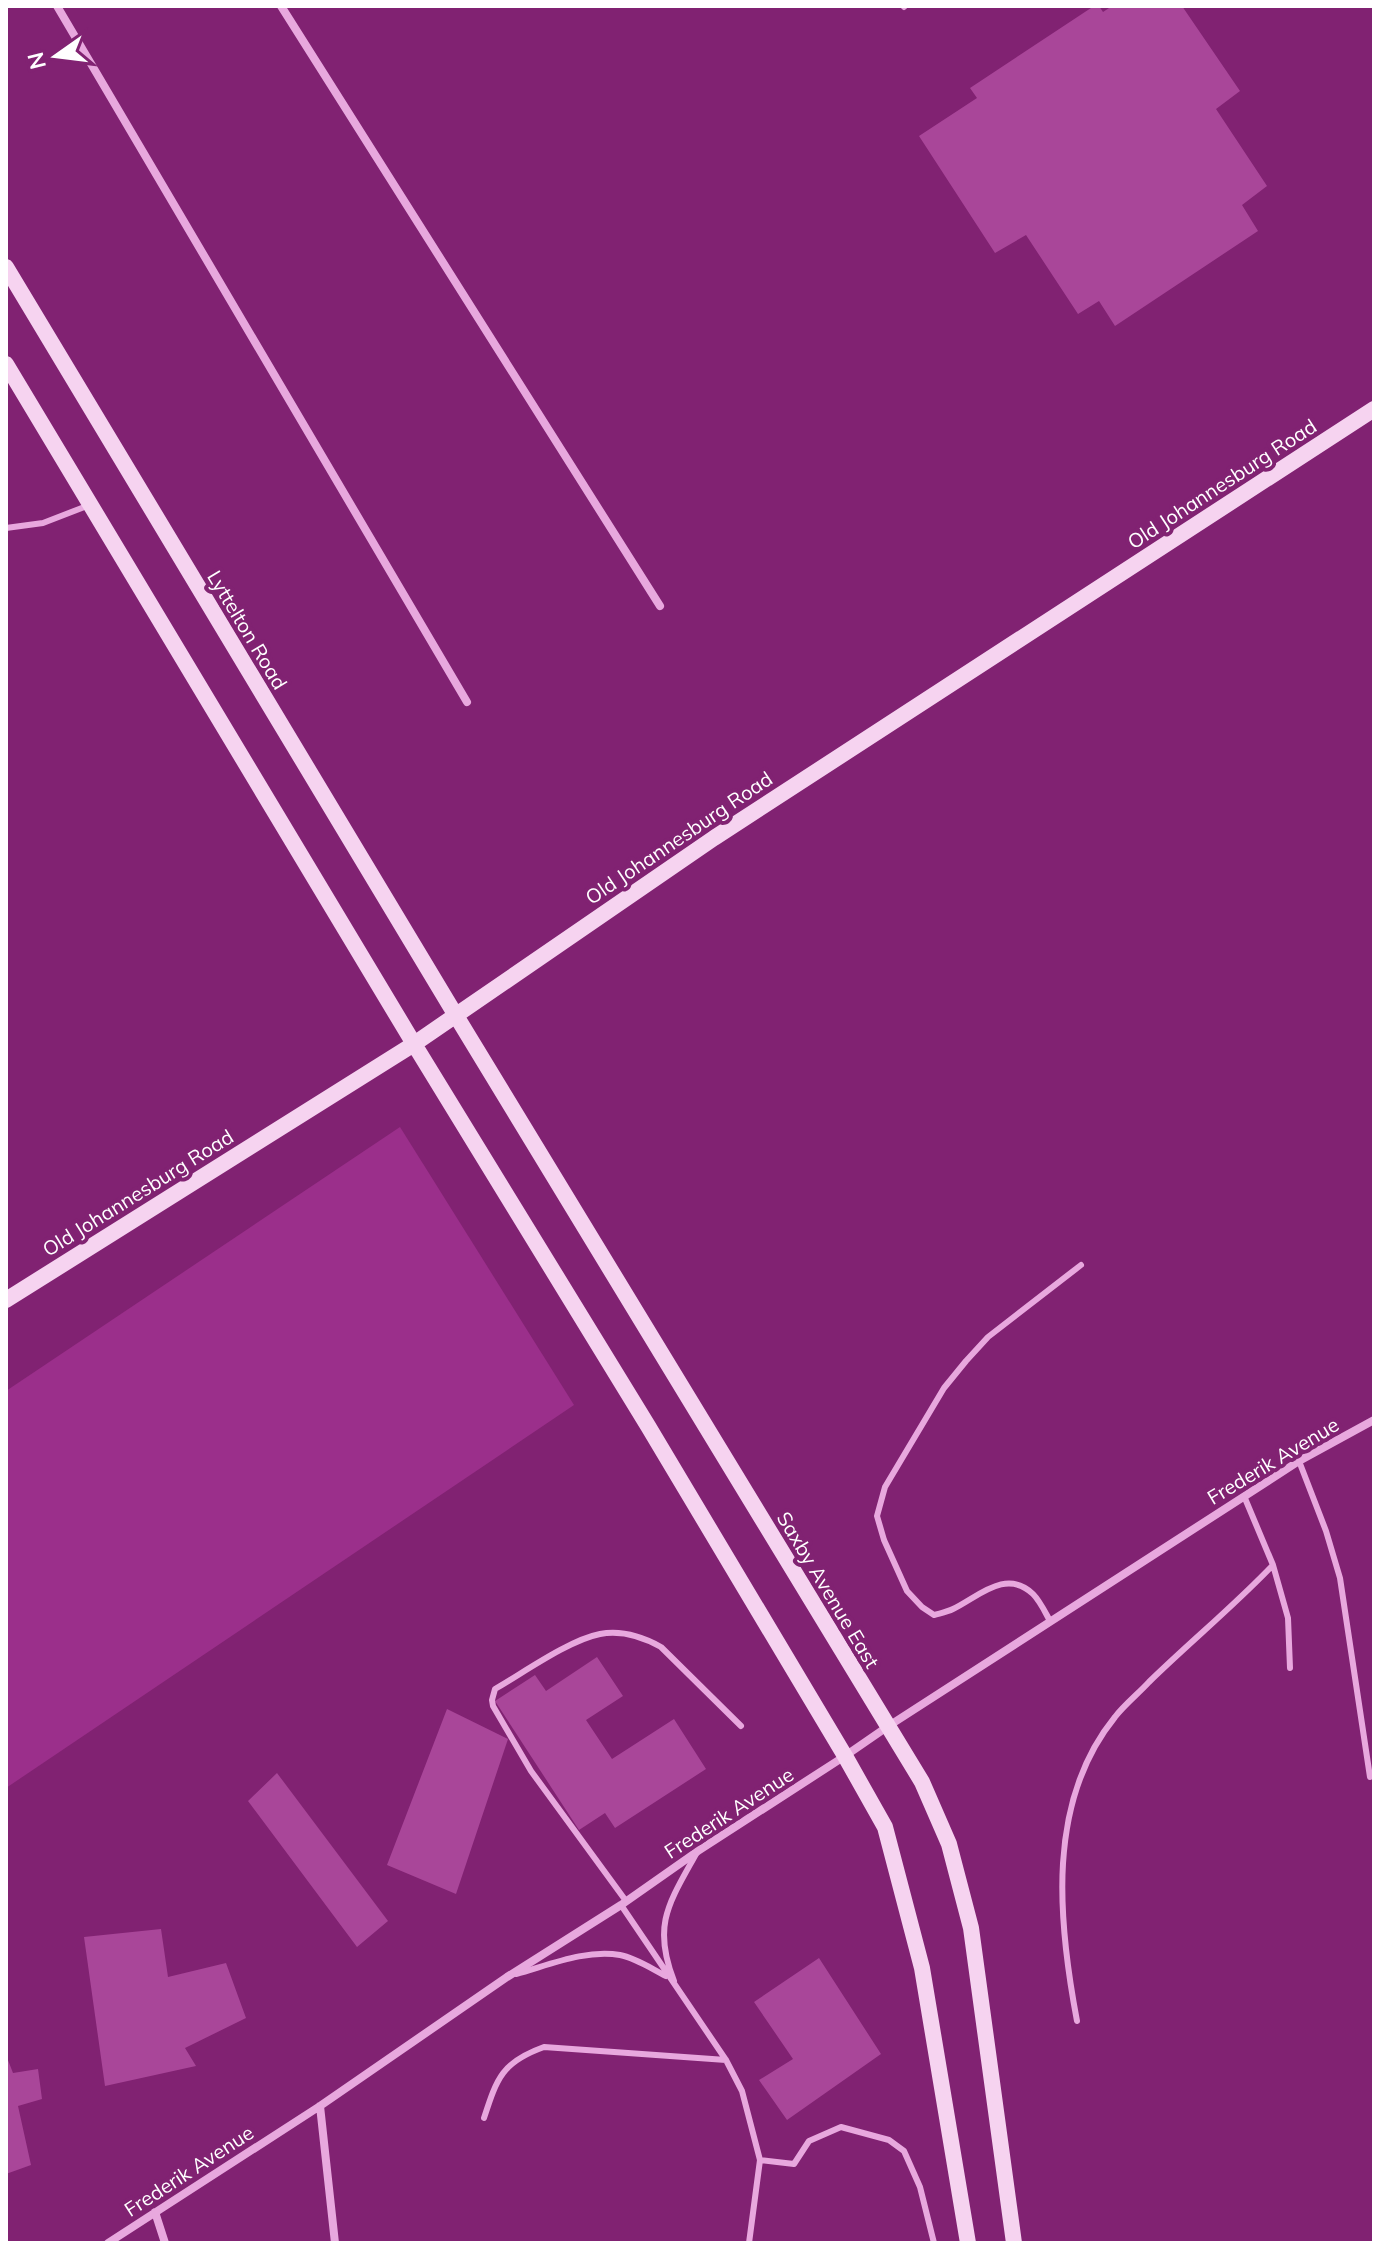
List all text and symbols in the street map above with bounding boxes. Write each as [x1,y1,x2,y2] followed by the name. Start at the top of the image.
[16,16,96,96] north arrow
[21,49,52,72] text: N
[1123,413,1321,554] street label: Old Johannesburg Road
[202,566,293,694] street label: Lyttelton Road
[580,766,777,910] street label: Old Johannesburg Road
[38,1124,238,1262] street label: Old Johannesburg Road
[1202,1411,1343,1510] street label: Frederik Avenue
[772,1507,885,1673] street label: Saxby Avenue East
[659,1761,798,1864] street label: Frederik Avenue
[119,2119,258,2222] street label: Frederik Avenue

